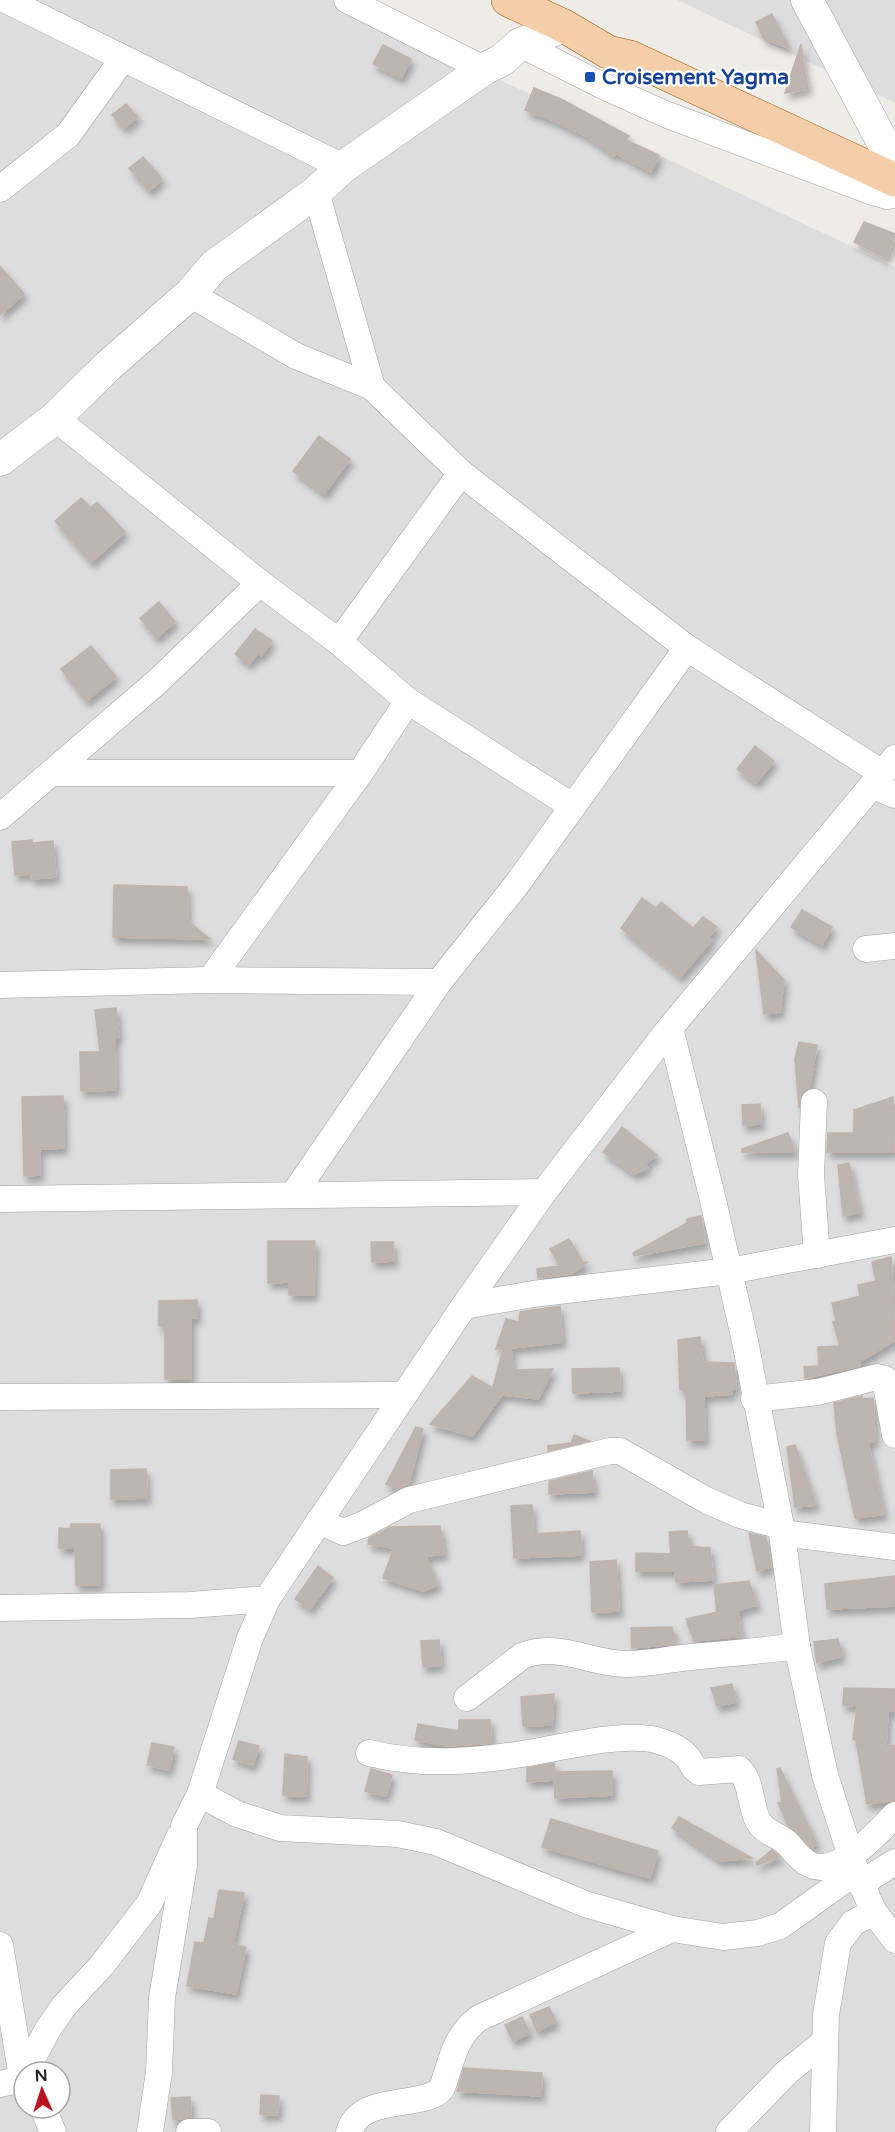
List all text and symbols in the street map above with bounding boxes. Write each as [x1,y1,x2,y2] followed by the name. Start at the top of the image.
[602,65,789,90] place label: Croisement Yagma
[583,70,597,84] marker: Croisement Yagma
[12,2060,72,2120] north arrow
[34,2066,48,2086] text: N

